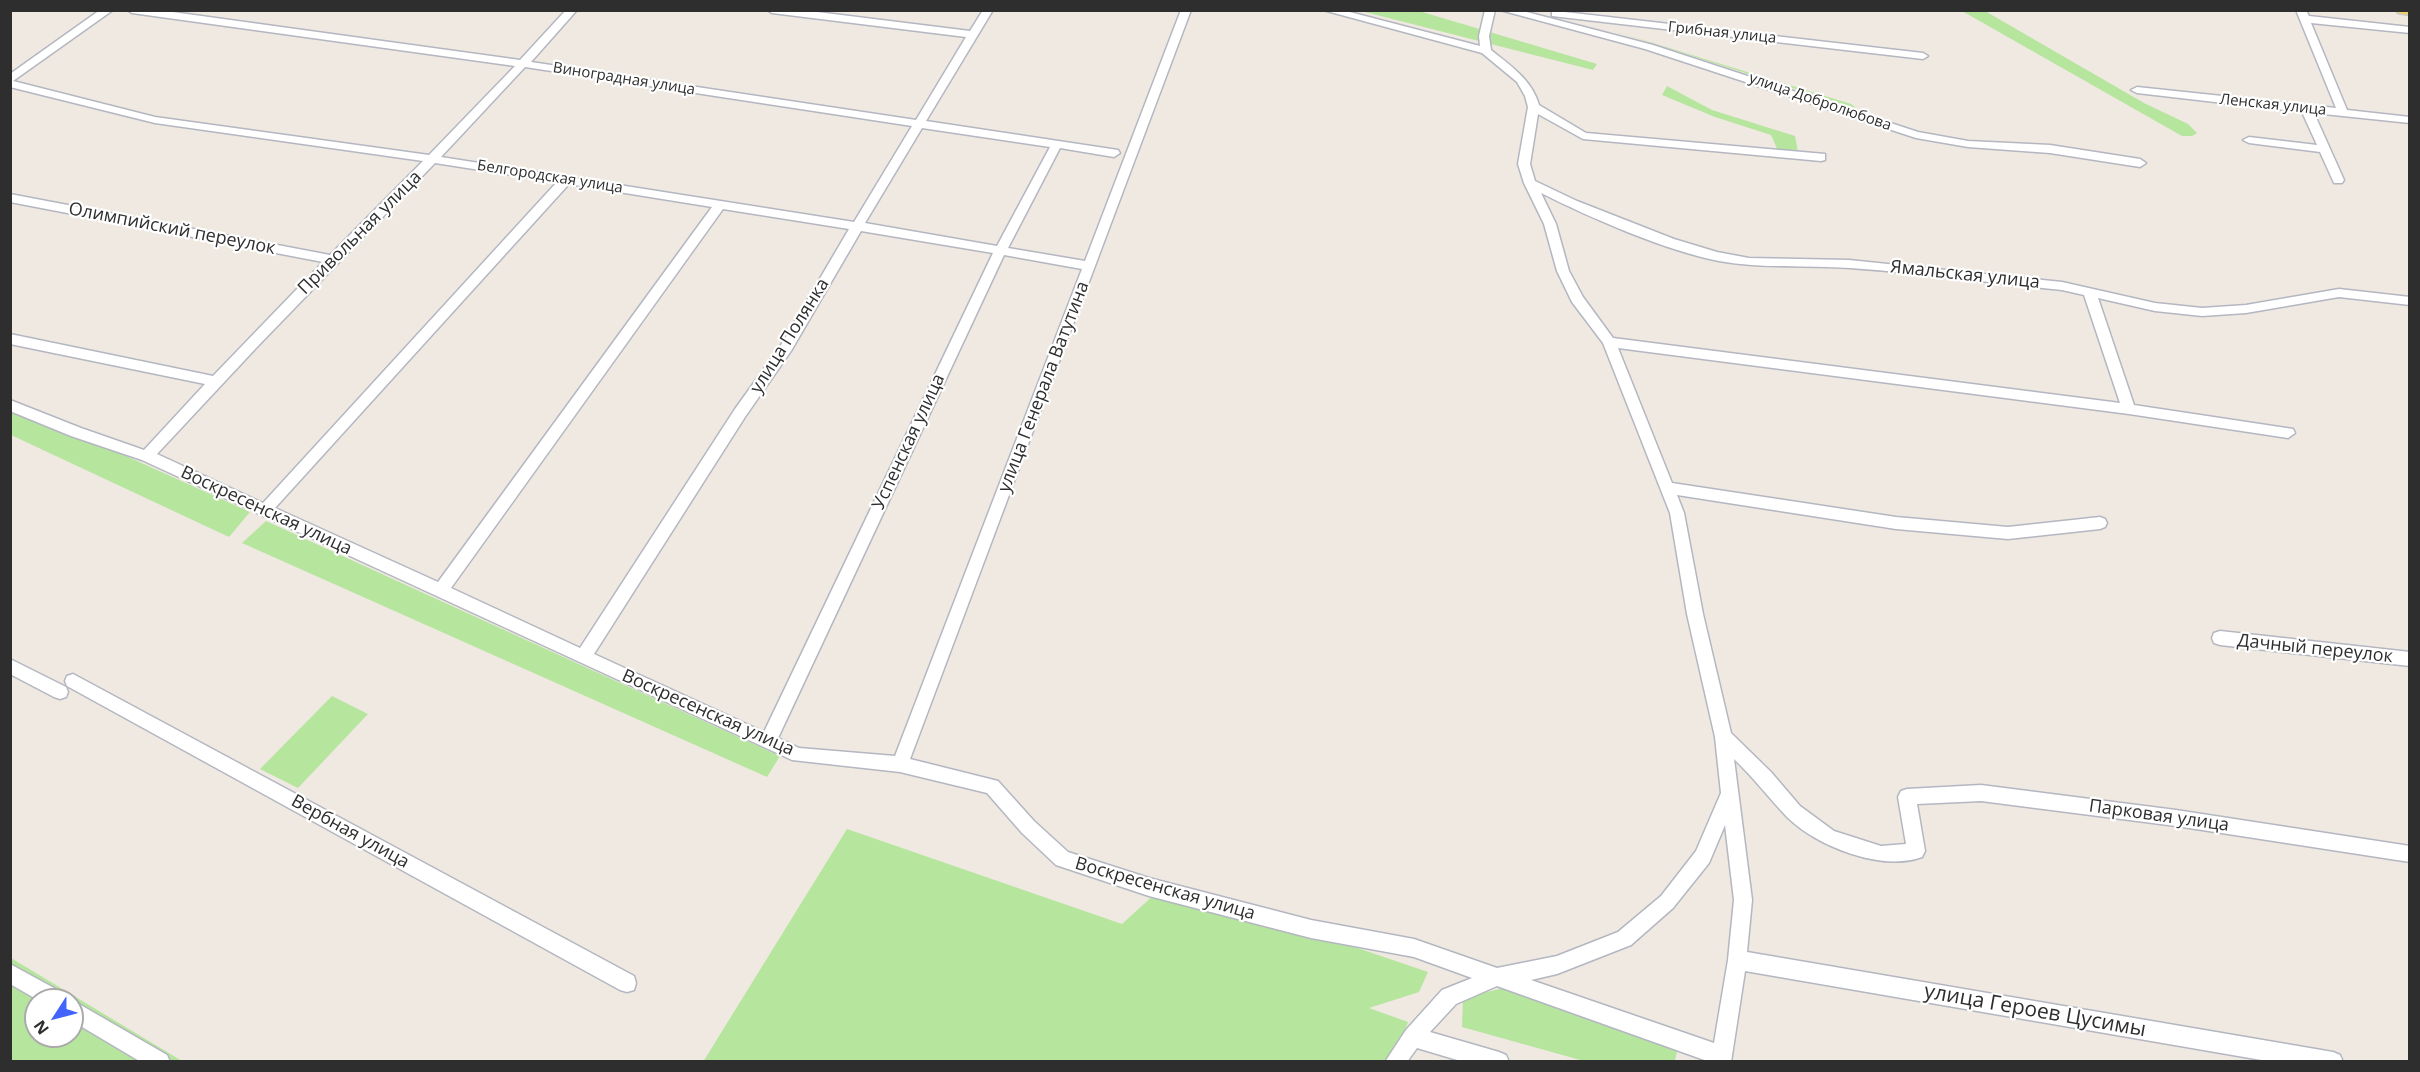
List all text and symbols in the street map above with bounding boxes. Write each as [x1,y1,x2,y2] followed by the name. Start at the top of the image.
[1667,18,1777,48] street label: Грибная улица
[552,59,696,99] street label: Виноградная улица
[1746,69,1894,135] street label: улица Добролюбова
[2219,90,2327,120] street label: Ленская улица
[476,157,624,197] street label: Белгородская улица
[294,167,426,299] street label: Привольная улица
[67,198,277,260] street label: Олимпийский переулок
[1889,256,2041,294] street label: Ямальская улица
[746,274,834,398] street label: улица Полянка
[994,279,1094,495] street label: улица Генерала Ватутина
[868,371,950,513] street label: Успенская улица
[177,462,355,560] street label: Воскресенская улица
[2236,630,2394,668] street label: Дачный переулок
[619,665,797,761] street label: Воскресенская улица
[287,791,413,873] street label: Вербная улица
[2088,795,2230,837] street label: Парковая улица
[1073,853,1257,925] street label: Воскресенская улица
[1922,979,2148,1043] street label: улица Героев Цусимы
[24,988,84,1048] north arrow
[28,1016,54,1039] text: N

